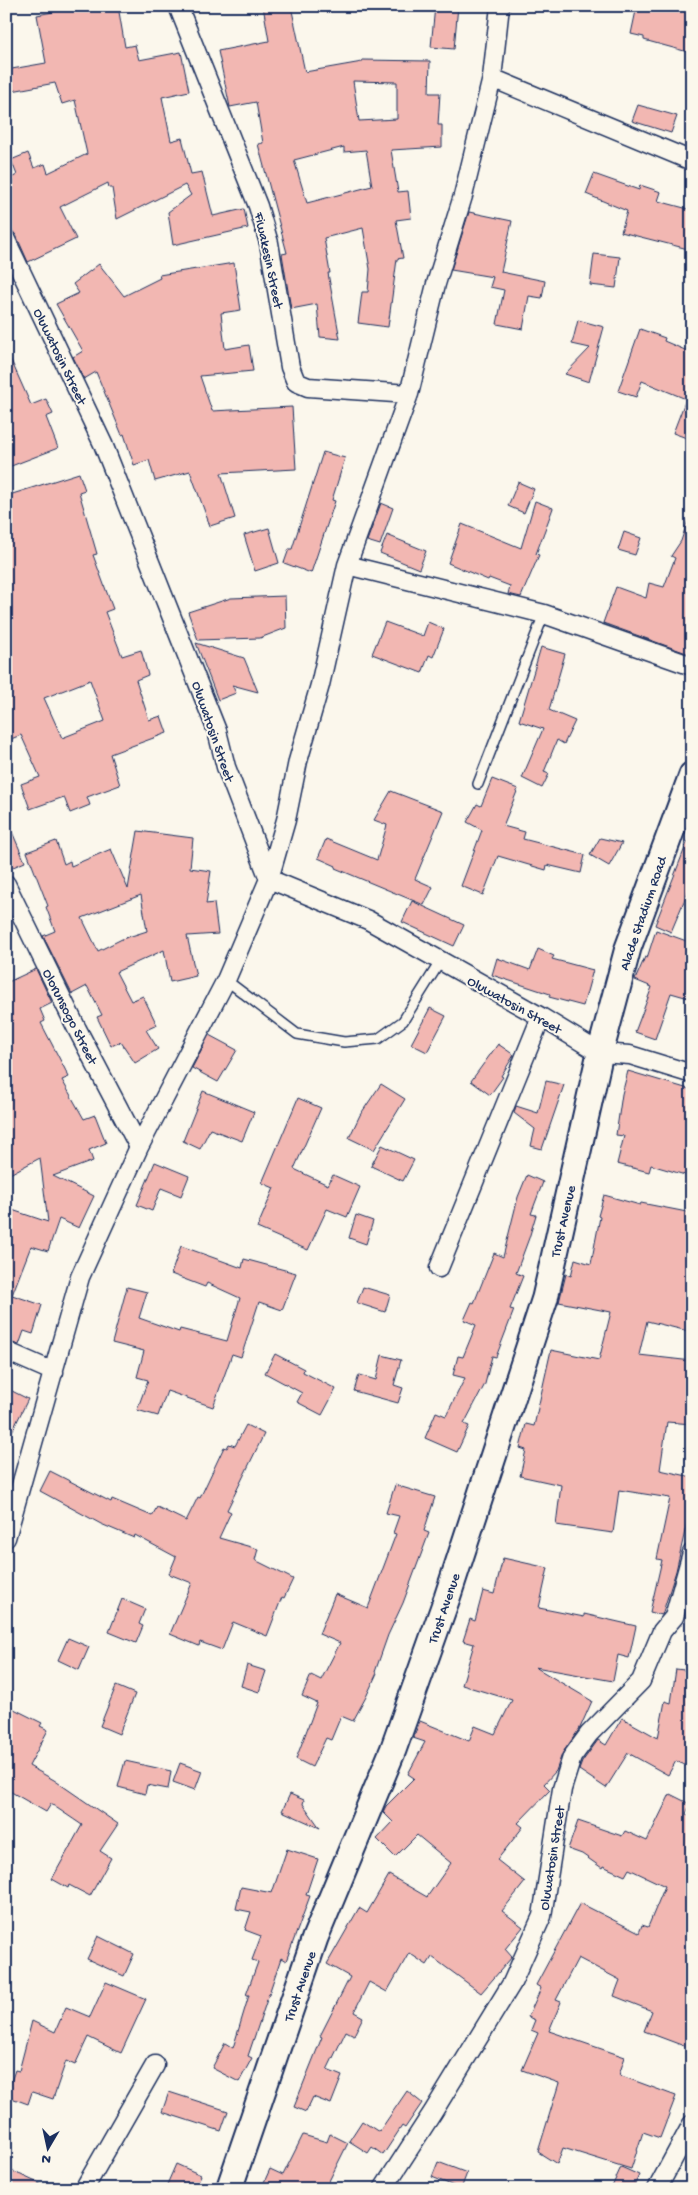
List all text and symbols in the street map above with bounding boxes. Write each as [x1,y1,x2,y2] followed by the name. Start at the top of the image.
[249,210,286,311] street label: Fiwakesin Street
[28,306,90,409] street label: Oluwatosin Street
[186,679,237,786] street label: Oluwatosin Street
[617,853,672,973] street label: Alade Stadium Road
[37,966,101,1069] street label: Olorunsogo Street
[464,973,565,1040] street label: Oluwatosin Street
[548,1183,581,1260] street label: Trust Avenue
[425,1571,466,1647] street label: Trust Avenue
[537,1804,570,1912] street label: Oluwatosin Street
[281,1949,322,2025] street label: Trust Avenue
[22,2122,72,2172] north arrow
[41,2149,52,2167] text: N

